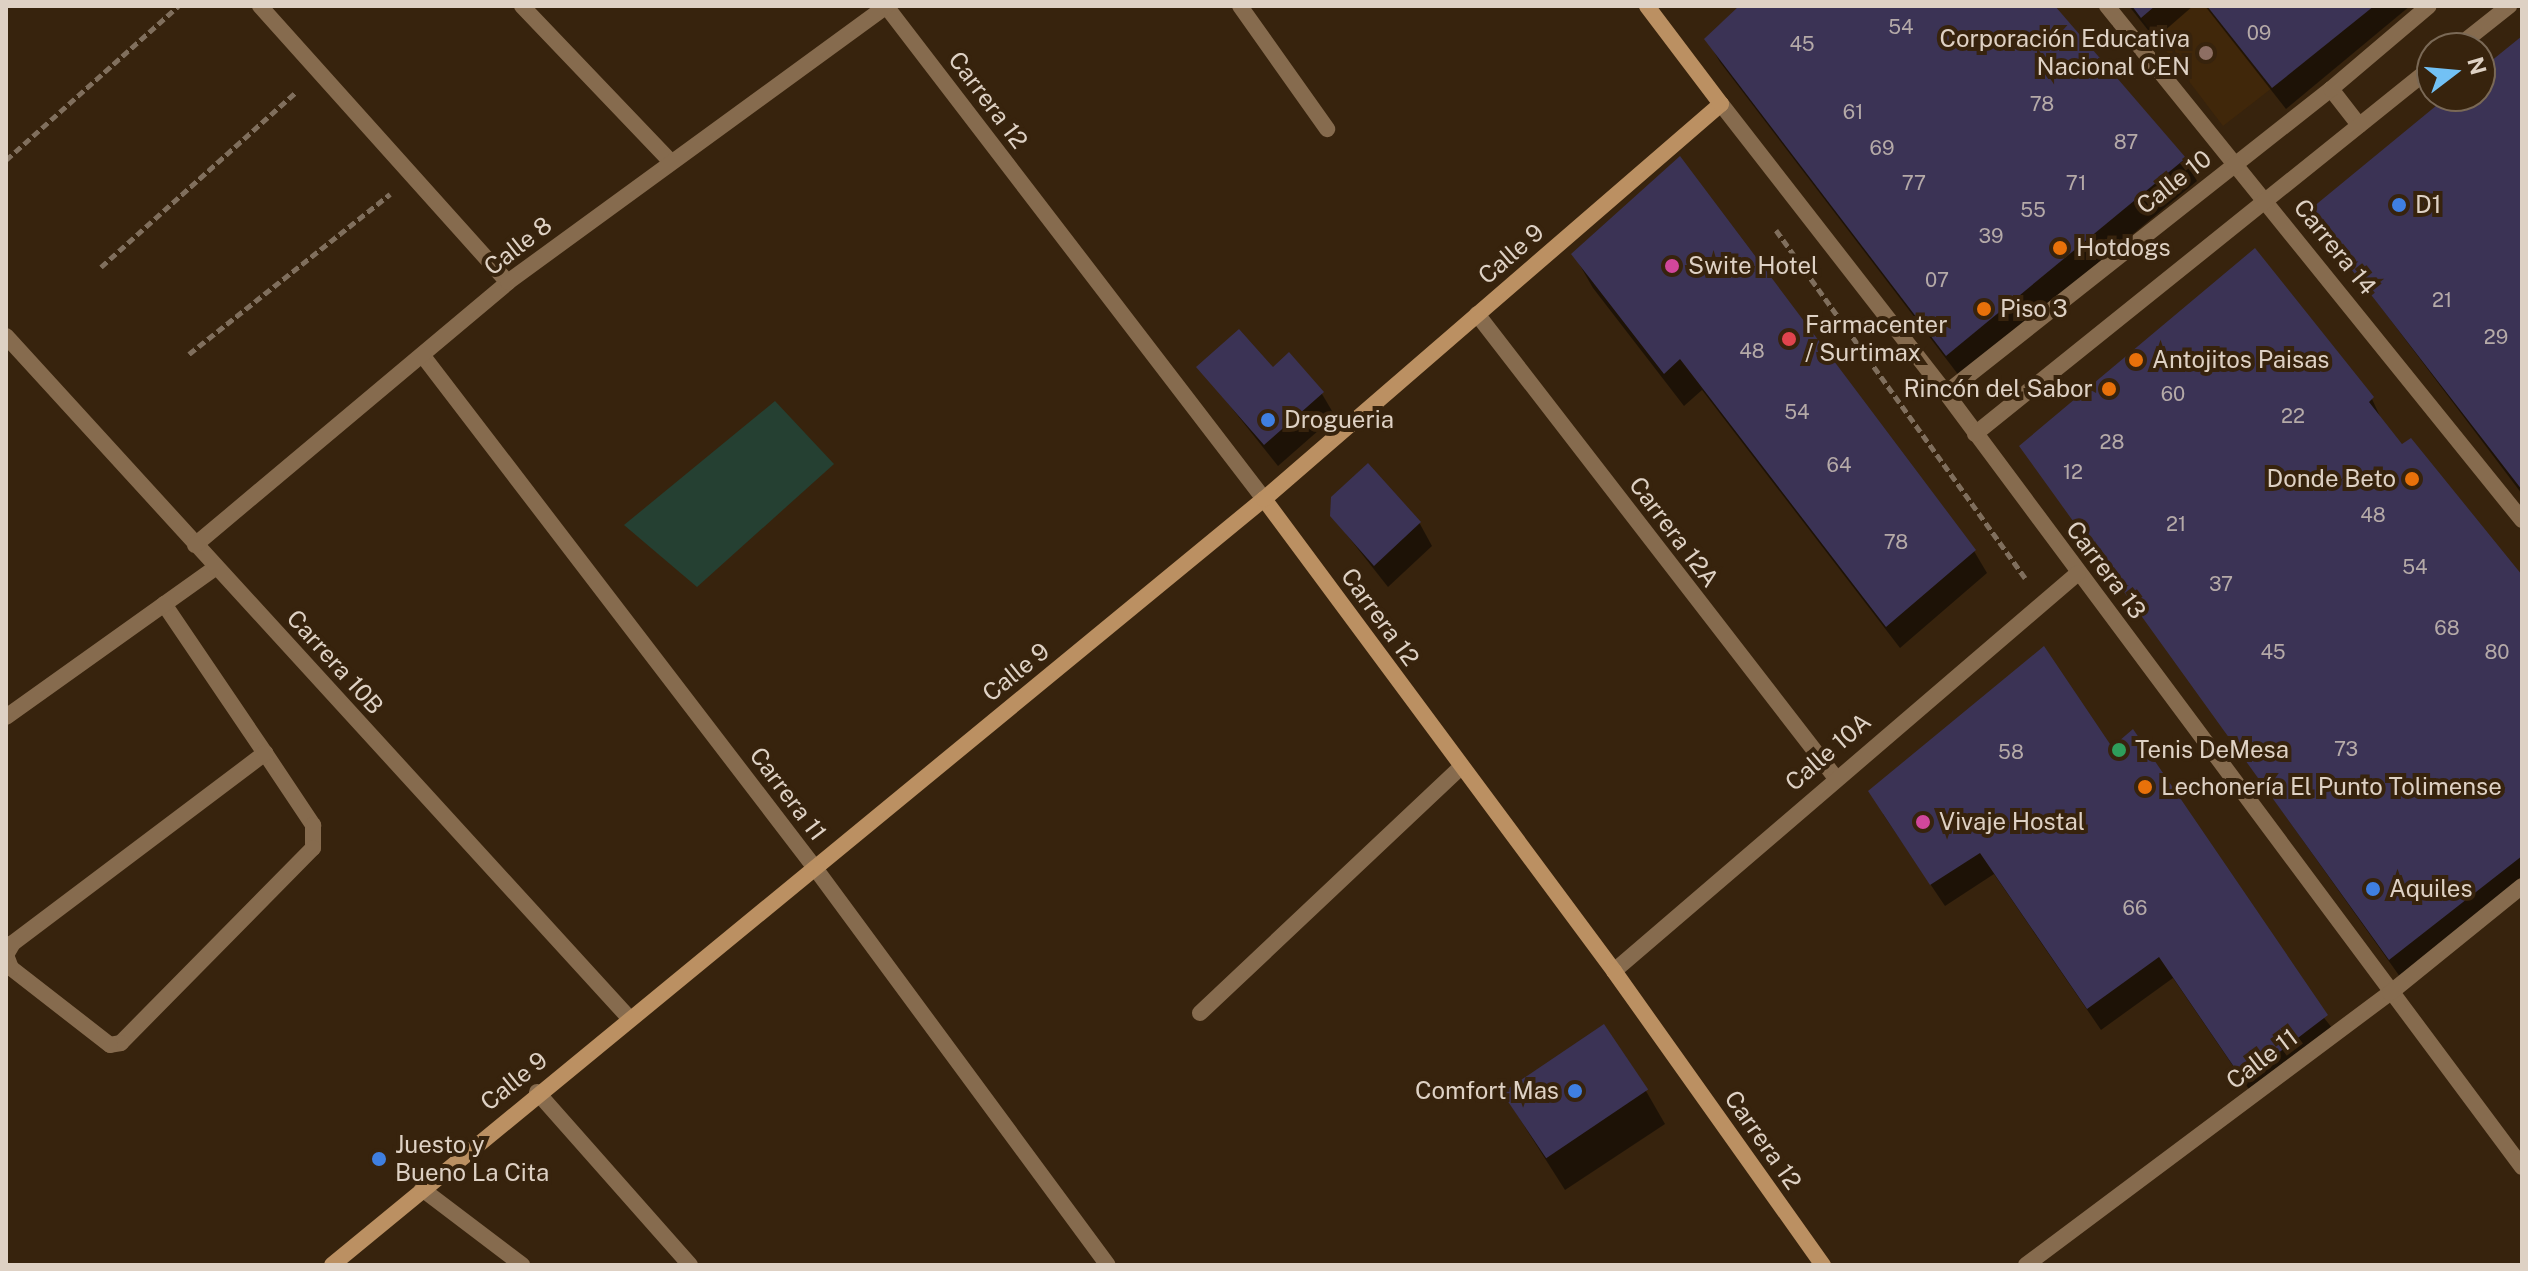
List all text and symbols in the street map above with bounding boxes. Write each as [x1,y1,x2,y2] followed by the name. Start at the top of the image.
[1888,15,1914,39] house number: 54
[2247,21,2271,45] house number: 09
[1939,25,2190,81] place label: Corporación Educativa Nacional CEN
[1789,32,1815,56] house number: 45
[2416,32,2496,112] north arrow
[2197,44,2215,62] marker: Corporación Educativa Nacional CEN
[942,46,1034,154] street label: Carrera 12
[2462,54,2492,78] text: N
[2030,92,2054,116] house number: 78
[1843,100,1863,124] house number: 61
[2114,130,2138,154] house number: 87
[1870,136,1894,160] house number: 69
[2131,144,2217,220] street label: Calle 10
[1902,171,1926,195] house number: 77
[2066,171,2086,195] house number: 71
[2415,191,2441,219] place label: D1
[2288,193,2382,301] street label: Carrera 14
[2390,196,2408,214] marker: D1
[2020,198,2046,222] house number: 55
[478,211,558,281] street label: Calle 8
[1472,218,1550,290] street label: Calle 9
[1979,224,2003,248] house number: 39
[2076,234,2171,262] place label: Hotdogs
[2051,239,2069,257] marker: Hotdogs
[1688,252,1818,280] place label: Swite Hotel
[1663,257,1681,275] marker: Swite Hotel
[1925,268,1949,292] house number: 07
[2432,288,2452,312] house number: 21
[2000,295,2068,323] place label: Piso 3
[1975,300,1993,318] marker: Piso 3
[1805,311,1948,367] place label: Farmacenter / Surtimax
[2484,325,2508,349] house number: 29
[1780,330,1798,348] marker: Farmacenter / Surtimax
[1739,339,1765,363] house number: 48
[2152,346,2330,374] place label: Antojitos Paisas
[2127,351,2145,369] marker: Antojitos Paisas
[1903,375,2093,403] place label: Rincón del Sabor
[2100,380,2118,398] marker: Rincón del Sabor
[2161,382,2185,406] house number: 60
[1784,400,1810,424] house number: 54
[2281,404,2305,428] house number: 22
[1284,406,1394,434] place label: Drogueria
[1259,411,1277,429] marker: Drogueria
[2100,430,2124,454] house number: 28
[1827,453,1851,477] house number: 64
[2063,460,2083,484] house number: 12
[2266,465,2396,493] place label: Donde Beto
[2403,470,2421,488] marker: Donde Beto
[1623,471,1725,593] street label: Carrera 12A
[2360,503,2386,527] house number: 48
[2166,512,2186,536] house number: 21
[2060,516,2152,624] street label: Carrera 13
[1884,530,1908,554] house number: 78
[2402,555,2428,579] house number: 54
[1335,562,1425,672] street label: Carrera 12
[2209,572,2233,596] house number: 37
[281,604,389,720] street label: Carrera 10B
[2434,616,2460,640] house number: 68
[977,636,1055,708] street label: Calle 9
[2260,640,2286,664] house number: 45
[2484,640,2510,664] house number: 80
[1779,707,1877,797] street label: Calle 10A
[2135,736,2289,764] place label: Tenis DeMesa
[2334,737,2358,761] house number: 73
[1998,740,2024,764] house number: 58
[2110,741,2128,759] marker: Tenis DeMesa
[744,742,832,846] street label: Carrera 11
[2161,773,2502,801] place label: Lechonería El Punto Tolimense
[2136,778,2154,796] marker: Lechonería El Punto Tolimense
[1939,808,2085,836] place label: Vivaje Hostal
[1914,813,1932,831] marker: Vivaje Hostal
[2389,875,2473,903] place label: Aquiles
[2364,880,2382,898] marker: Aquiles
[2123,896,2147,920] house number: 66
[2221,1023,2303,1095] street label: Calle 11
[475,1045,553,1117] street label: Calle 9
[1415,1077,1559,1105] place label: Comfort Mas
[1566,1082,1584,1100] marker: Comfort Mas
[1719,1085,1807,1195] street label: Carrera 12
[395,1131,549,1187] place label: Juesto y Bueno La Cita
[370,1150,388,1168] marker: Juesto y Bueno La Cita

